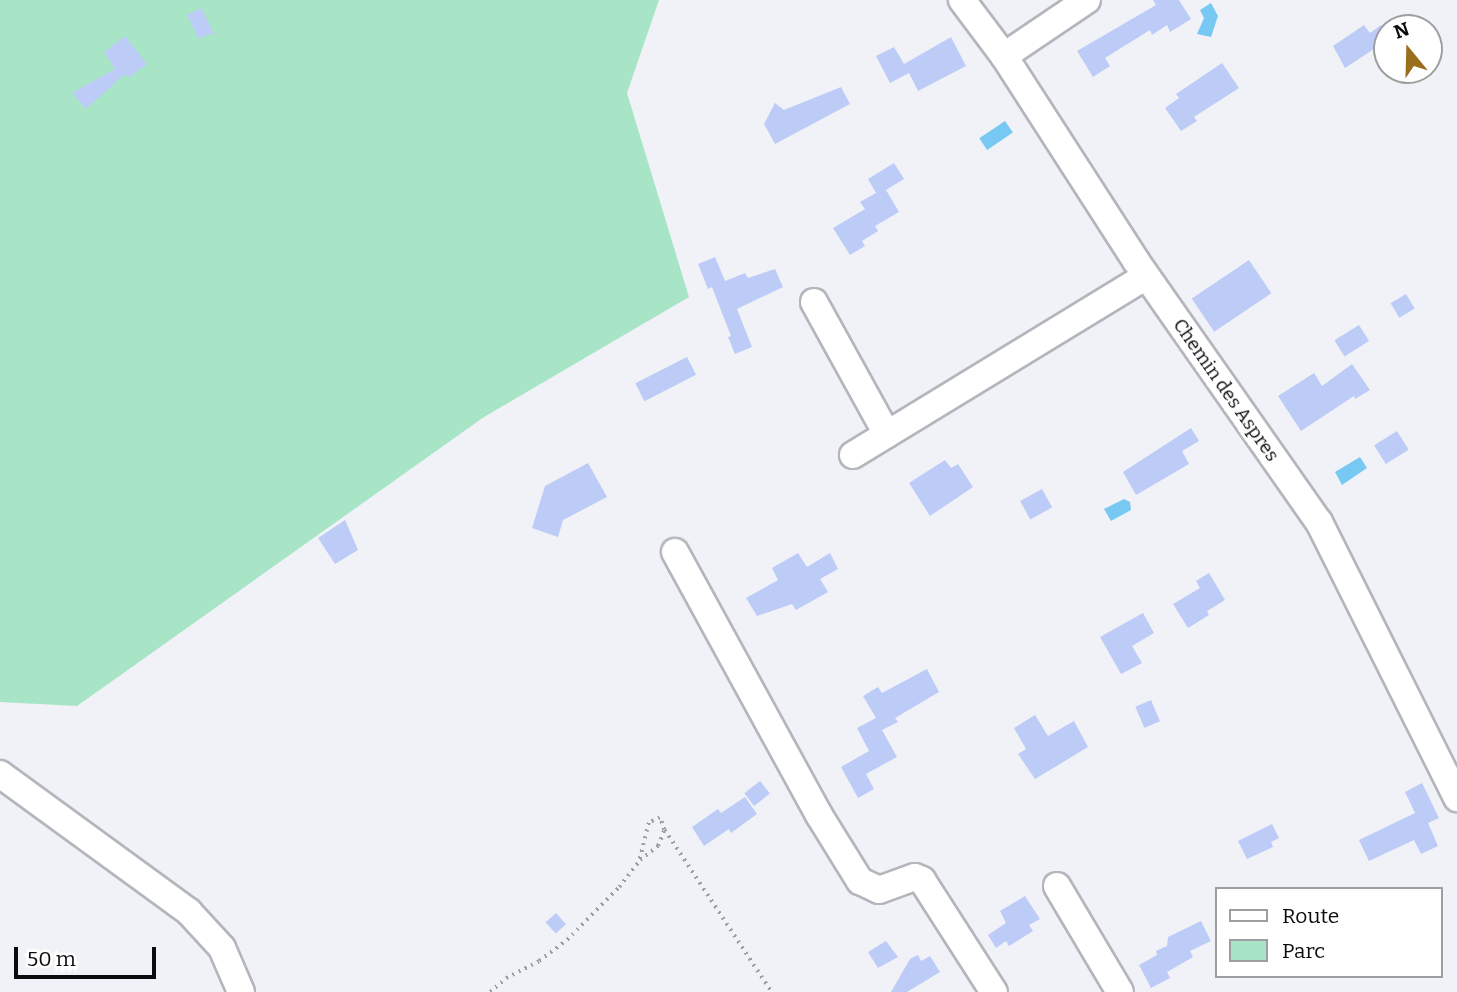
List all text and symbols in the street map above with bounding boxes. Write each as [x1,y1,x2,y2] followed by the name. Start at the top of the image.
[1373,14,1443,84] north arrow
[1391,17,1412,44] text: N
[1168,314,1284,466] street label: Chemin des Aspres
[1216,887,1443,978] legend
[1282,903,1339,929] text: Route
[18,932,159,976] scale bar
[1282,938,1325,964] text: Parc
[27,946,76,972] text: 50 m

